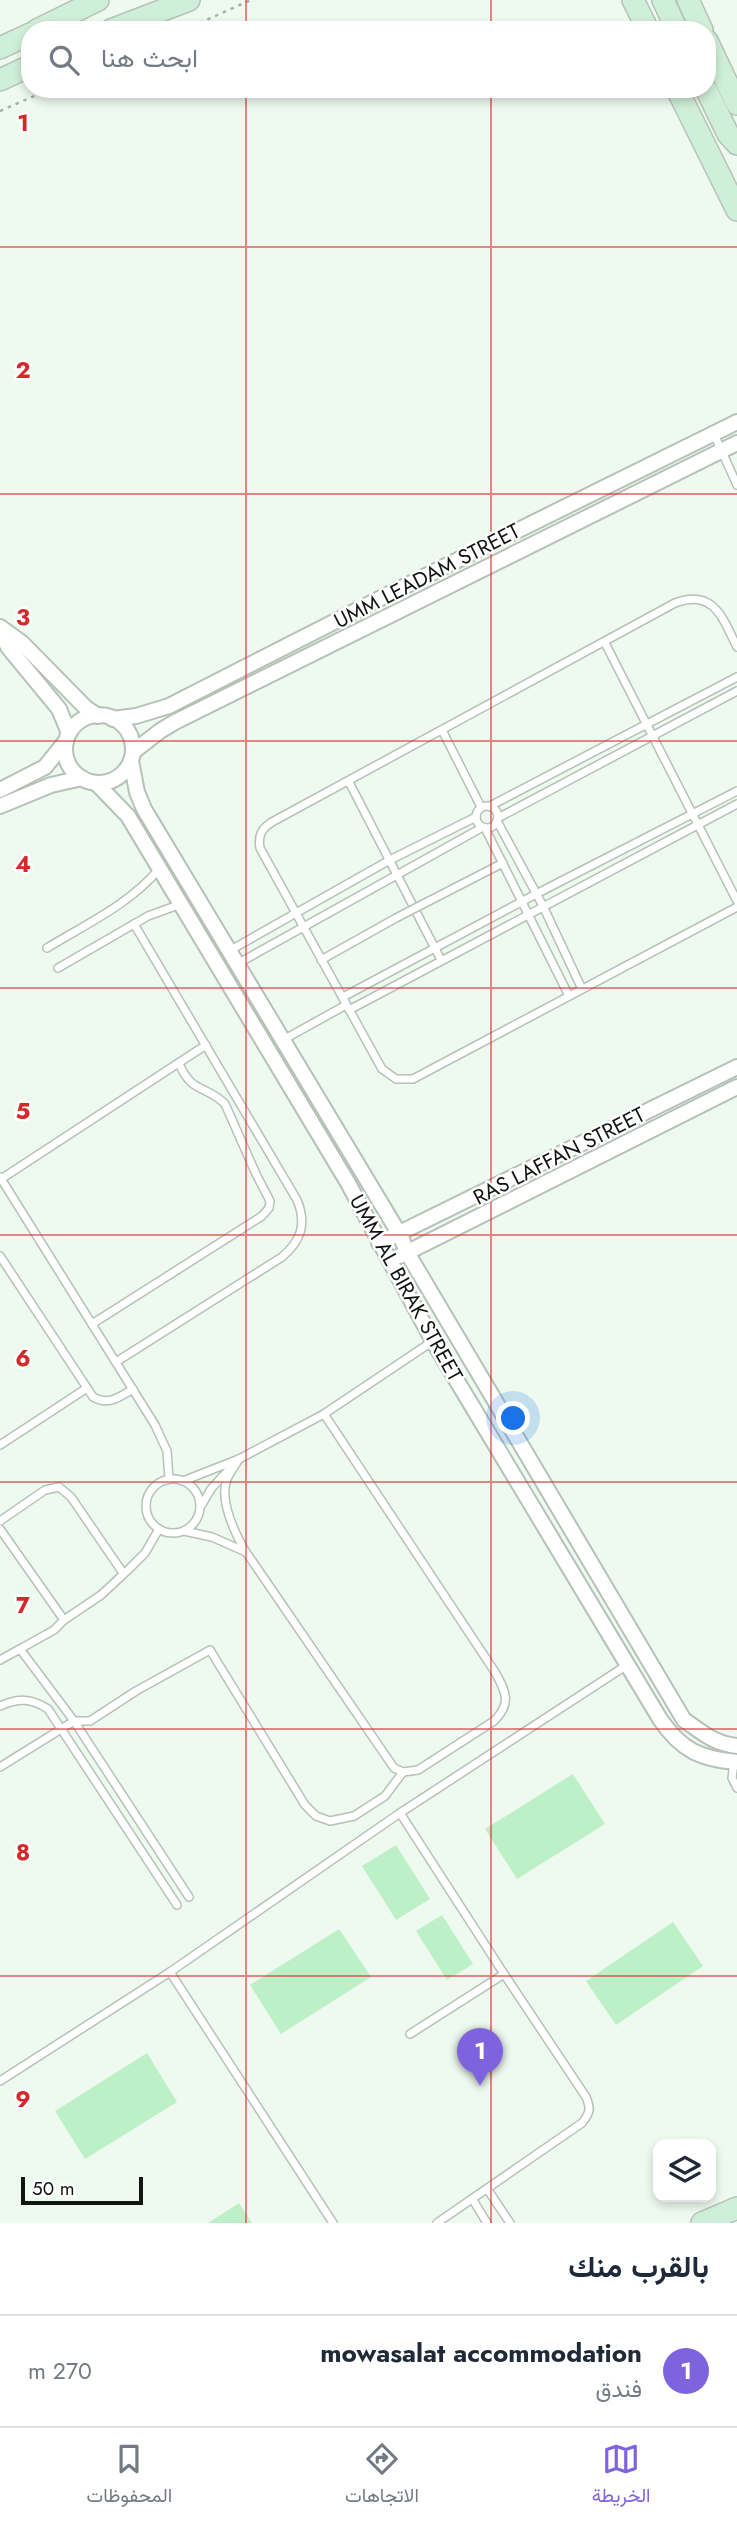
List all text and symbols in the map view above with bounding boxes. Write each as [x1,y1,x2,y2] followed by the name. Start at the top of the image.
[21,21,716,98] search box
[101,39,198,77] text: ابحث هنا
[45,41,83,79] icon: search
[17,106,29,140] text: 1
[15,353,31,387] text: 2
[329,516,525,636] street label: UMM LEADAM STREET
[16,600,30,634] text: 3
[15,847,31,881] text: 4
[16,1094,30,1128] text: 5
[468,1100,650,1212] street label: RAS LAFFAN STREET
[342,1189,470,1387] street label: UMM AL BIRAK STREET
[15,1341,31,1375] text: 6
[496,1401,530,1435] your location
[16,1588,30,1622] text: 7
[16,1835,30,1869] text: 8
[457,2028,503,2086] pin: 1
[15,2082,31,2116] text: 9
[653,2139,716,2202] map controls
[653,2139,716,2202] button: layers
[21,2174,144,2206] scale bar
[32,2175,75,2202] text: 50 m
[568,2245,709,2288] text: بالقرب منك
[320,2334,642,2372] text: mowasalat accommodation
[28,2354,92,2388] text: 270 m
[680,2354,692,2388] text: 1
[596,2372,642,2406] text: فندق
[87,2440,172,2512] tab: المحفوظات
[345,2440,419,2512] tab: الاتجاهات
[592,2440,651,2512] tab: الخريطة

